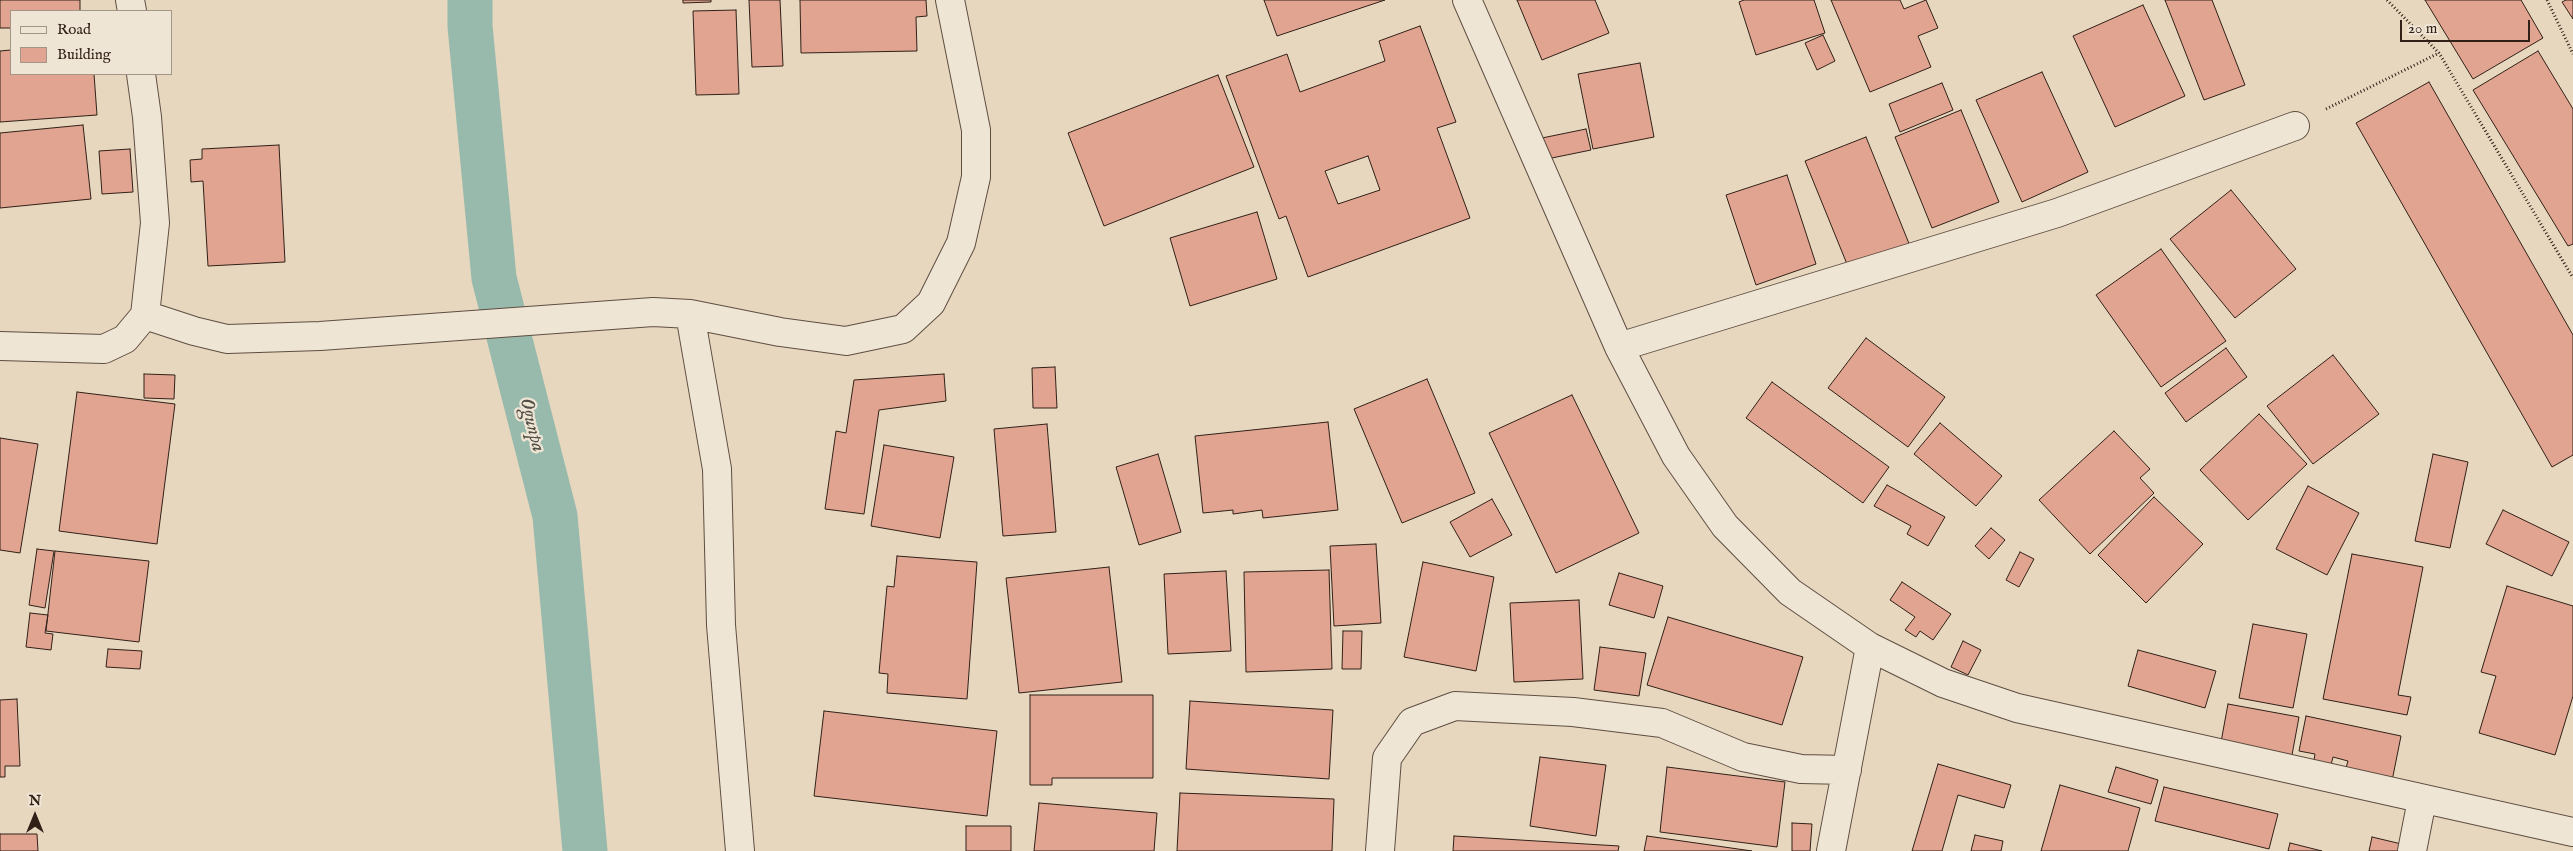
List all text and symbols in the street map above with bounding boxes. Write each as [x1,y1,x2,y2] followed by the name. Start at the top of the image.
[10,10,172,75] legend
[2403,10,2533,42] scale bar
[2408,19,2437,38] text: 20 m
[57,20,91,39] text: Road
[57,45,111,64] text: Building
[513,396,549,454] water label: Ogunpa
[10,791,60,841] north arrow
[29,792,41,810] text: N

